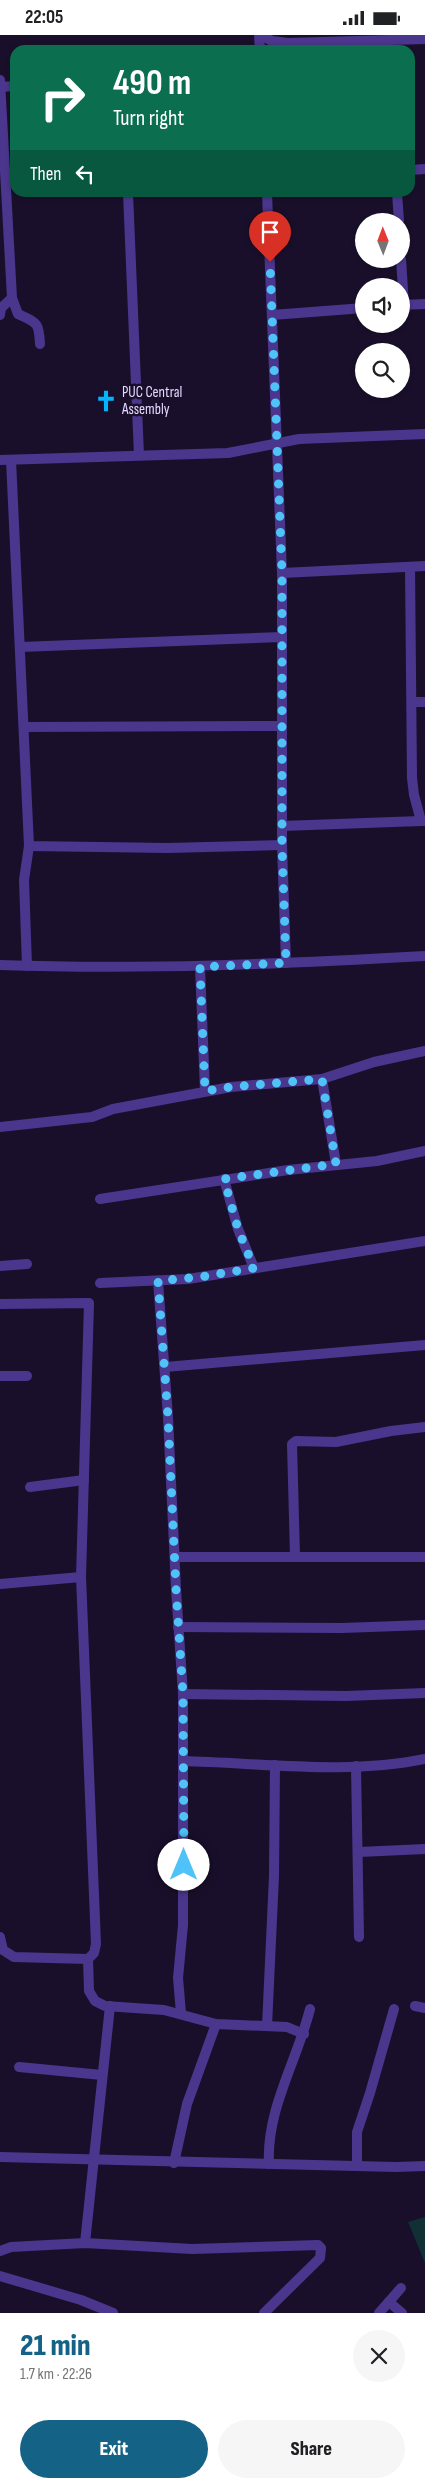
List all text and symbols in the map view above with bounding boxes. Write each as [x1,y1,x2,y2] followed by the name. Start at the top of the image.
[25,6,63,29] text: 22:05
[113,62,191,105] text: 490 m
[30,65,95,130] icon: right
[113,105,184,132] text: Turn right
[71,160,99,188] icon: left
[30,163,61,186] text: Then
[249,211,291,262] pin
[355,213,410,267] north arrow
[355,213,410,398] map controls
[256,218,284,246] icon: arrive
[355,278,410,333] button: sound
[355,343,410,398] button: search
[121,383,182,419] place label: PUC Central Assembly
[93,388,119,414] church icon: PUC Central Assembly
[157,1838,209,1890] position arrow
[20,2328,91,2364] text: 21 min
[353,2330,405,2382] button: close
[20,2365,92,2384] text: 1.7 km · 22:26
[20,2420,208,2478] button: Exit
[218,2420,405,2478] button: Share

